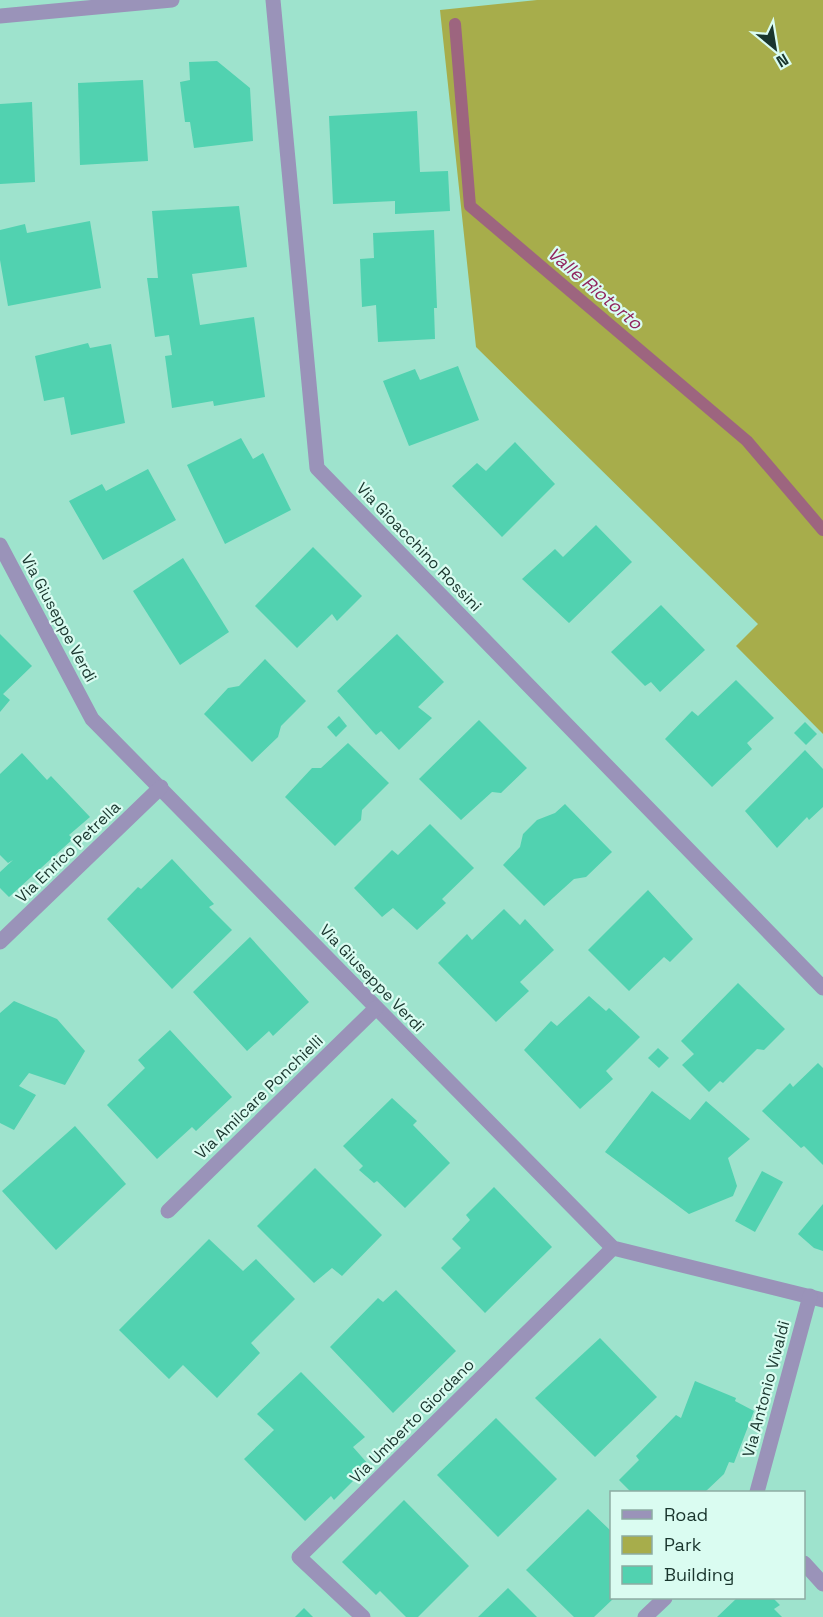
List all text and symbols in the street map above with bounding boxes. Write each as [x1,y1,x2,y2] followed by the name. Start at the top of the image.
[745,18,805,78] north arrow
[772,49,792,72] text: N
[543,242,648,335] water label: Valle Riotorto
[352,478,486,616] street label: Via Gioacchino Rossini
[16,550,102,686] street label: Via Giuseppe Verdi
[11,797,125,907] street label: Via Enrico Petrella
[315,920,429,1036] street label: Via Giuseppe Verdi
[190,1030,328,1164] street label: Via Amilcare Ponchielli
[738,1318,794,1460] street label: Via Antonio Vivaldi
[345,1354,479,1488] street label: Via Umberto Giordano
[610,1491,805,1599] legend
[664,1503,708,1526] text: Road
[664,1533,702,1556] text: Park
[664,1563,734,1586] text: Building

